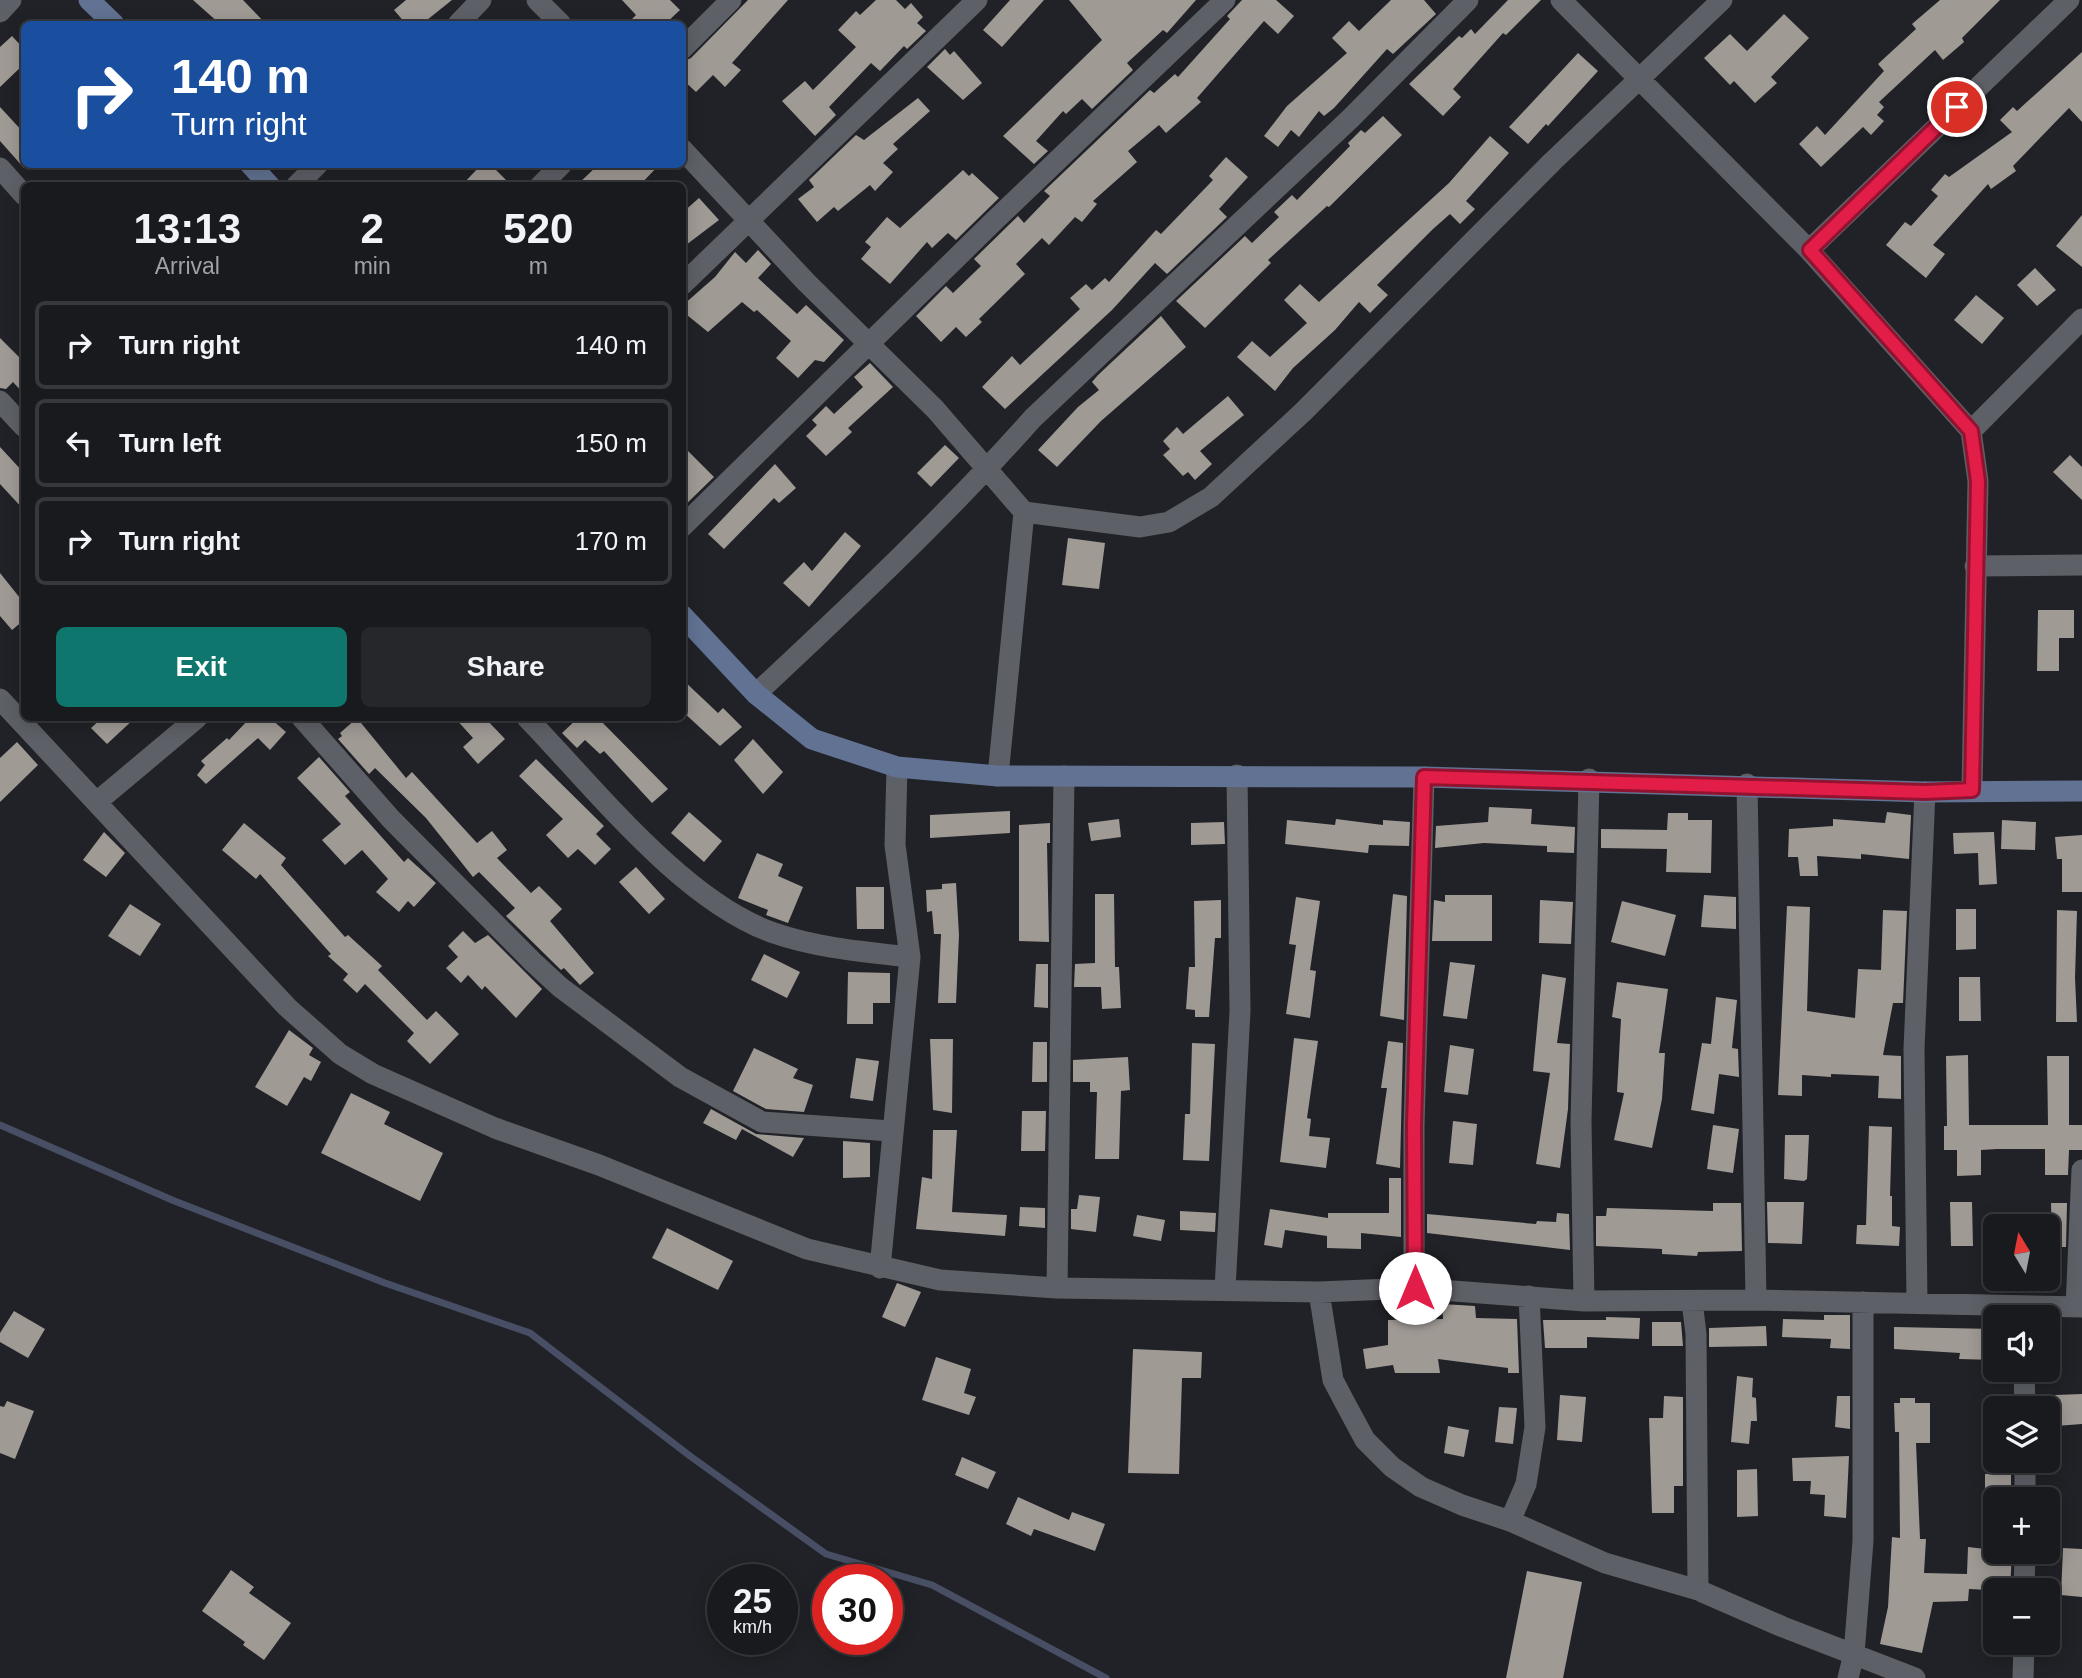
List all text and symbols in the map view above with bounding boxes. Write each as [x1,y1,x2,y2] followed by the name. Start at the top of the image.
[56,49,147,140] icon: right
[171,49,310,103] text: 140 m
[1927,77,1987,137] pin
[1938,88,1976,126] icon: arrive
[171,106,307,142] text: Turn right
[134,205,241,252] text: 13:13
[360,205,384,252] text: 2
[503,205,573,252] text: 520
[155,253,220,279] text: Arrival
[354,253,391,279] text: min
[529,253,548,279] text: m
[60,326,98,364] icon: right
[119,330,240,360] text: Turn right
[575,330,647,360] text: 140 m
[60,424,98,462] icon: left
[119,428,221,458] text: Turn left
[575,428,647,458] text: 150 m
[60,522,98,560] icon: right
[119,526,240,556] text: Turn right
[575,526,647,556] text: 170 m
[56,627,347,707] button: Exit
[361,627,651,707] button: Share
[1983,1214,2060,1292] north arrow
[1983,1214,2060,1655] map controls
[1378,1251,1452,1325] position arrow
[1983,1305,2060,1382] button: sound
[1983,1396,2060,1473] button: layers
[1983,1487,2060,1564] button: +
[812,1564,903,1655] speed limit sign: 30
[1983,1578,2060,1655] button: −
[733,1581,772,1620] text: 25
[733,1617,772,1637] text: km/h

